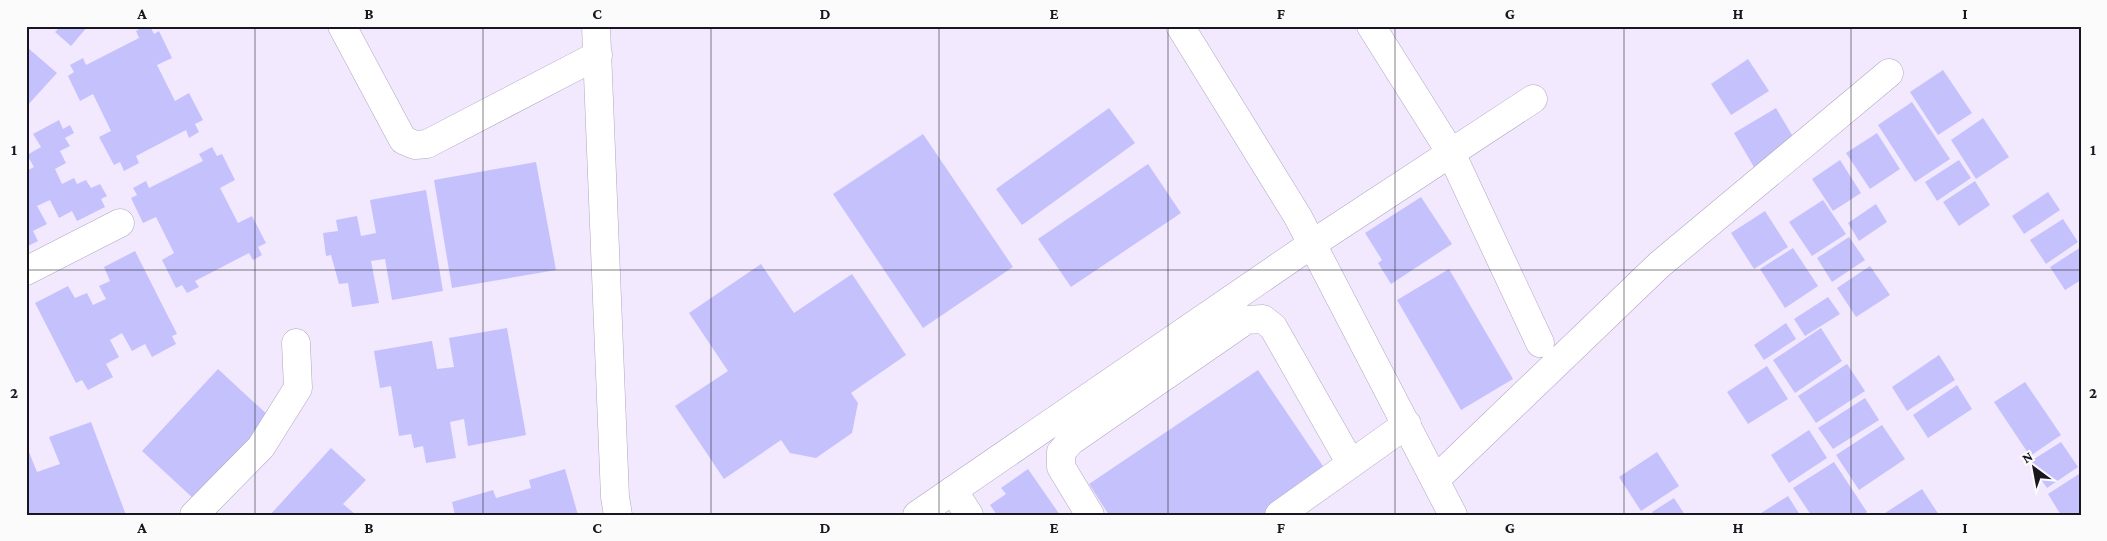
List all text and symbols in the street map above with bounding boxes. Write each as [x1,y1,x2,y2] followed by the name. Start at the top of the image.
[136,5,147,22] text: A
[364,5,374,22] text: B
[592,5,602,22] text: C
[819,5,831,22] text: D
[1049,5,1059,22] text: E
[1277,5,1286,22] text: F
[1505,5,1515,22] text: G
[1733,5,1744,22] text: H
[1962,5,1968,22] text: I
[11,141,17,158] text: 1
[2090,141,2096,158] text: 1
[10,384,18,401] text: 2
[2089,384,2097,401] text: 2
[2010,444,2060,494] north arrow
[2019,447,2036,466] text: N
[136,519,147,536] text: A
[364,519,374,536] text: B
[592,519,602,536] text: C
[819,519,831,536] text: D
[1049,519,1059,536] text: E
[1277,519,1286,536] text: F
[1505,519,1515,536] text: G
[1733,519,1744,536] text: H
[1962,519,1968,536] text: I

